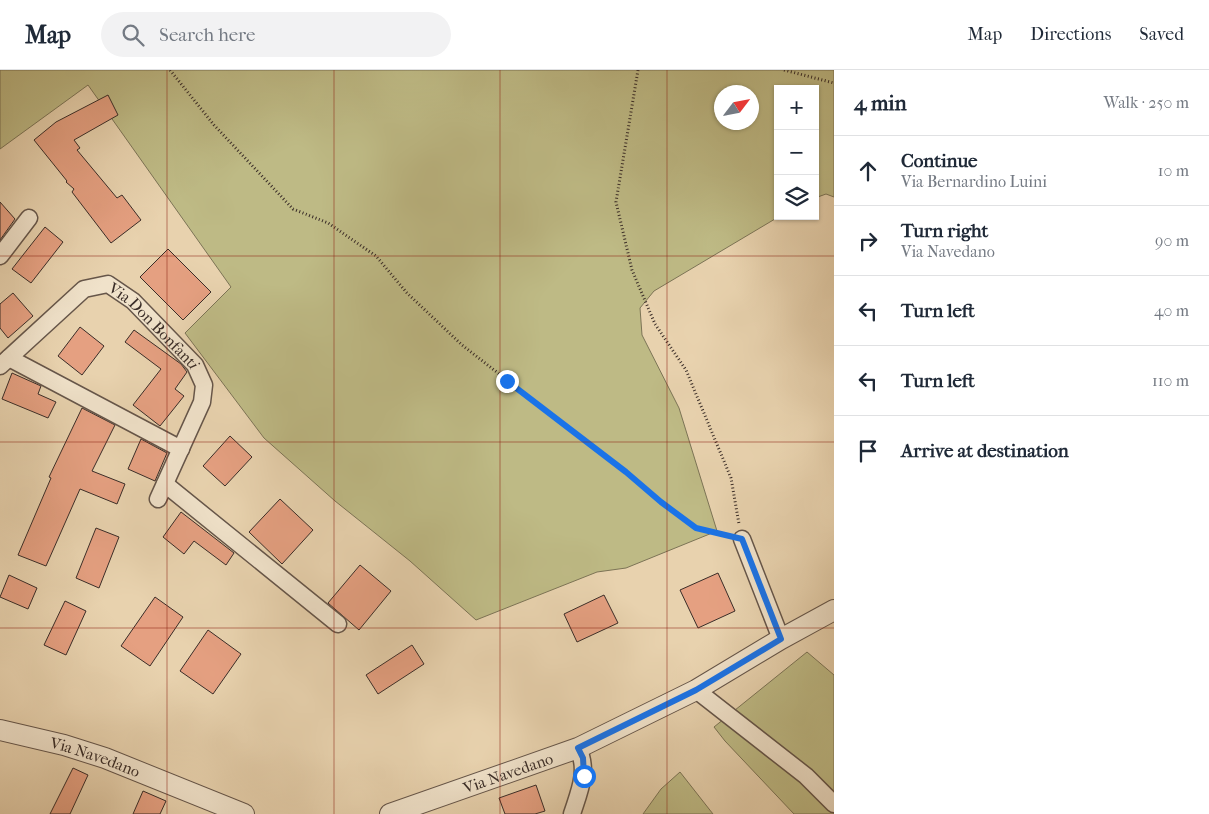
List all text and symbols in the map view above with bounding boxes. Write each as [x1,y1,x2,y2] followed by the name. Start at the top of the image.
[101,12,451,57] search box
[25,21,71,49] text: Map
[119,21,147,49] icon: search
[159,24,255,46] text: Search here
[968,24,1002,45] text: Map
[1030,24,1111,45] text: Directions
[1139,24,1184,45] text: Saved
[714,85,759,130] north arrow
[774,85,819,220] map controls
[774,85,819,130] button: +
[854,91,907,115] text: 4 min
[1104,93,1189,112] text: Walk · 250 m
[774,130,819,175] button: −
[901,150,977,172] text: Continue
[854,157,882,185] icon: ahead
[1158,161,1189,180] text: 10 m
[901,172,1047,191] text: Via Bernardino Luini
[774,175,819,220] button: layers
[901,220,988,242] text: Turn right
[854,227,882,255] icon: right
[1155,231,1189,250] text: 90 m
[901,242,995,261] text: Via Navedano
[104,278,204,372] street label: Via Don Bonfanti
[854,297,882,325] icon: left
[901,300,975,322] text: Turn left
[1154,301,1189,320] text: 40 m
[854,367,882,395] icon: left
[496,370,519,393] route end
[901,370,975,392] text: Turn left
[1152,371,1189,390] text: 110 m
[854,437,882,465] icon: arrive
[901,440,1069,462] text: Arrive at destination
[47,733,143,781] street label: Via Navedano
[460,749,556,798] street label: Via Navedano
[573,765,596,788] route start

